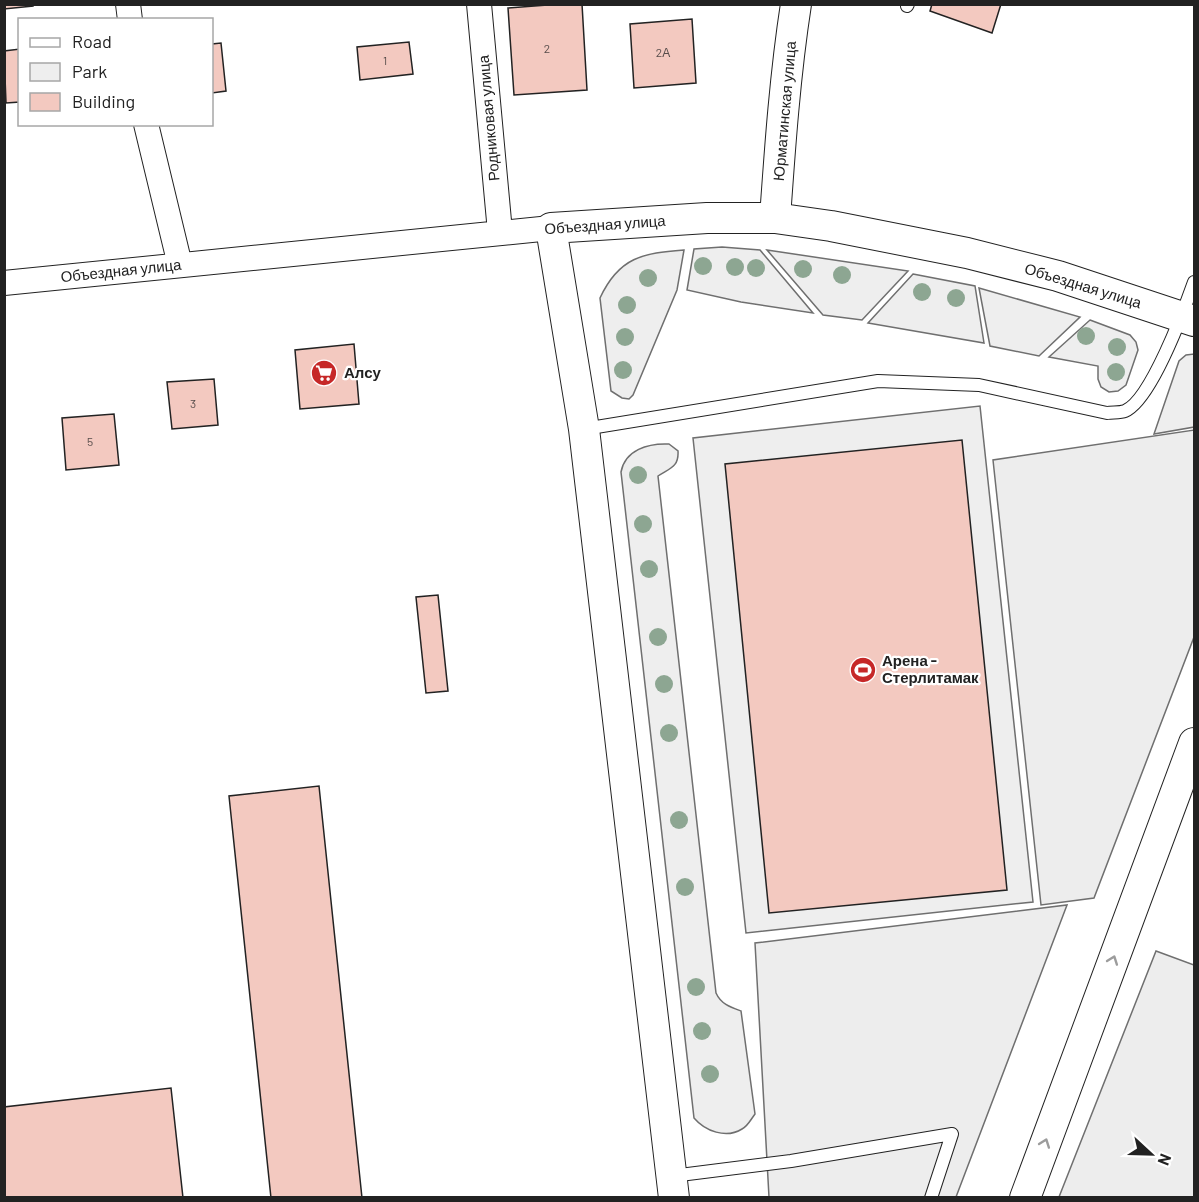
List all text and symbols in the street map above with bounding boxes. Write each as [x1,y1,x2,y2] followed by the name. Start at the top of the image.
[18,18,213,126] legend
[72,30,112,52] text: Road
[769,40,799,182] street label: Юрматинская улица
[544,41,550,55] house number: 2
[656,45,670,59] house number: 2А
[383,53,387,67] house number: 1
[473,54,502,182] street label: Родниковая улица
[72,60,107,82] text: Park
[72,90,135,112] text: Building
[544,211,667,237] street label: Объездная улица
[60,255,183,285] street label: Объездная улица
[1023,259,1145,312] street label: Объездная улица
[309,358,339,388] supermarket icon: Алсу
[344,363,382,381] place label: Алсу
[190,396,196,410] house number: 3
[87,434,93,448] house number: 5
[882,651,979,686] place label: Арена - Стерлитамак
[848,655,878,685] sports icon: Арена - Стерлитамак
[1106,955,1119,966] one-way arrow
[1121,1124,1181,1184] north arrow
[1038,1138,1051,1149] one-way arrow
[1155,1151,1176,1168] text: N

